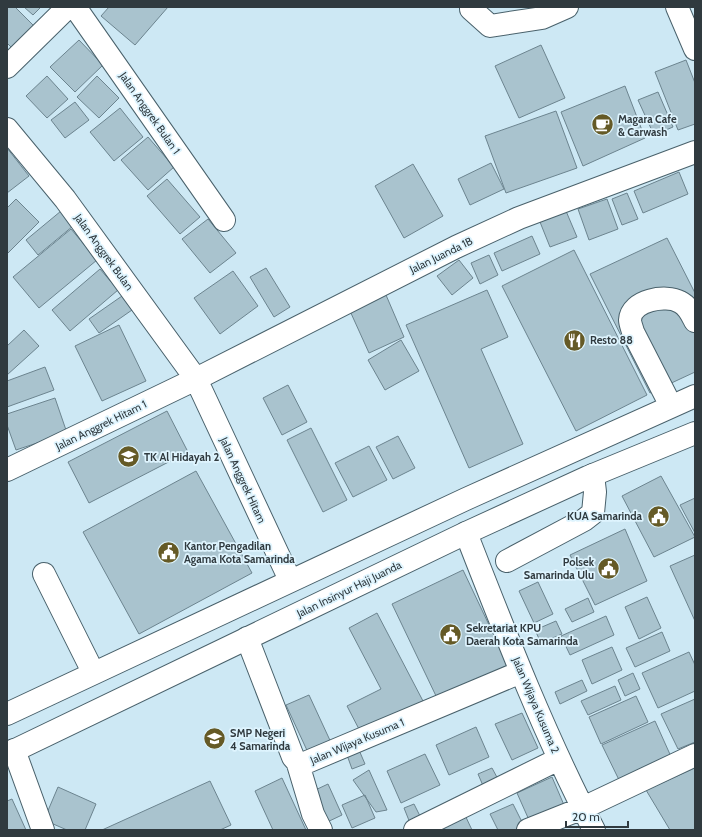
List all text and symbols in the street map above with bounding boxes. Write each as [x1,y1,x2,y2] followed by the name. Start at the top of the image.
[116,68,184,157] street label: Jalan Anggrek Bulan 1
[590,112,616,138] cafe icon: Magara Cafe & Carwash
[618,112,677,139] place label: Magara Cafe & Carwash
[71,210,136,293] street label: Jalan Anggrek Bulan
[406,234,475,277] street label: Jalan Juanda 1B
[562,327,588,353] restaurant icon: Resto 88
[590,333,633,347] place label: Resto 88
[52,397,149,454] street label: Jalan Anggrek Hitam 1
[217,434,269,526] street label: Jalan Anggrek Hitam
[115,444,141,470] school or university icon: TK Al Hidayah 2
[144,450,220,464] place label: TK Al Hidayah 2
[645,503,671,529] public building icon: KUA Samarinda
[567,509,643,523] place label: KUA Samarinda
[155,539,181,565] public building icon: Kantor Pengadilan Agama Kota Samarinda
[184,539,295,566] place label: Kantor Pengadilan Agama Kota Samarinda
[524,555,595,582] place label: Polsek Samarinda Ulu
[596,555,622,581] public building icon: Polsek Samarinda Ulu
[293,557,404,621] street label: Jalan Insinyur Haji Juanda
[437,621,463,647] public building icon: Sekretariat KPU Daerah Kota Samarinda
[466,621,579,648] place label: Sekretariat KPU Daerah Kota Samarinda
[509,654,563,755] street label: Jalan Wijaya Kusuma 2
[307,715,406,768] street label: Jalan Wijaya Kusuma 1
[201,726,227,752] school or university icon: SMP Negeri 4 Samarinda
[230,726,291,753] place label: SMP Negeri 4 Samarinda
[566,803,628,829] scale bar
[572,809,600,824] text: 20 m

